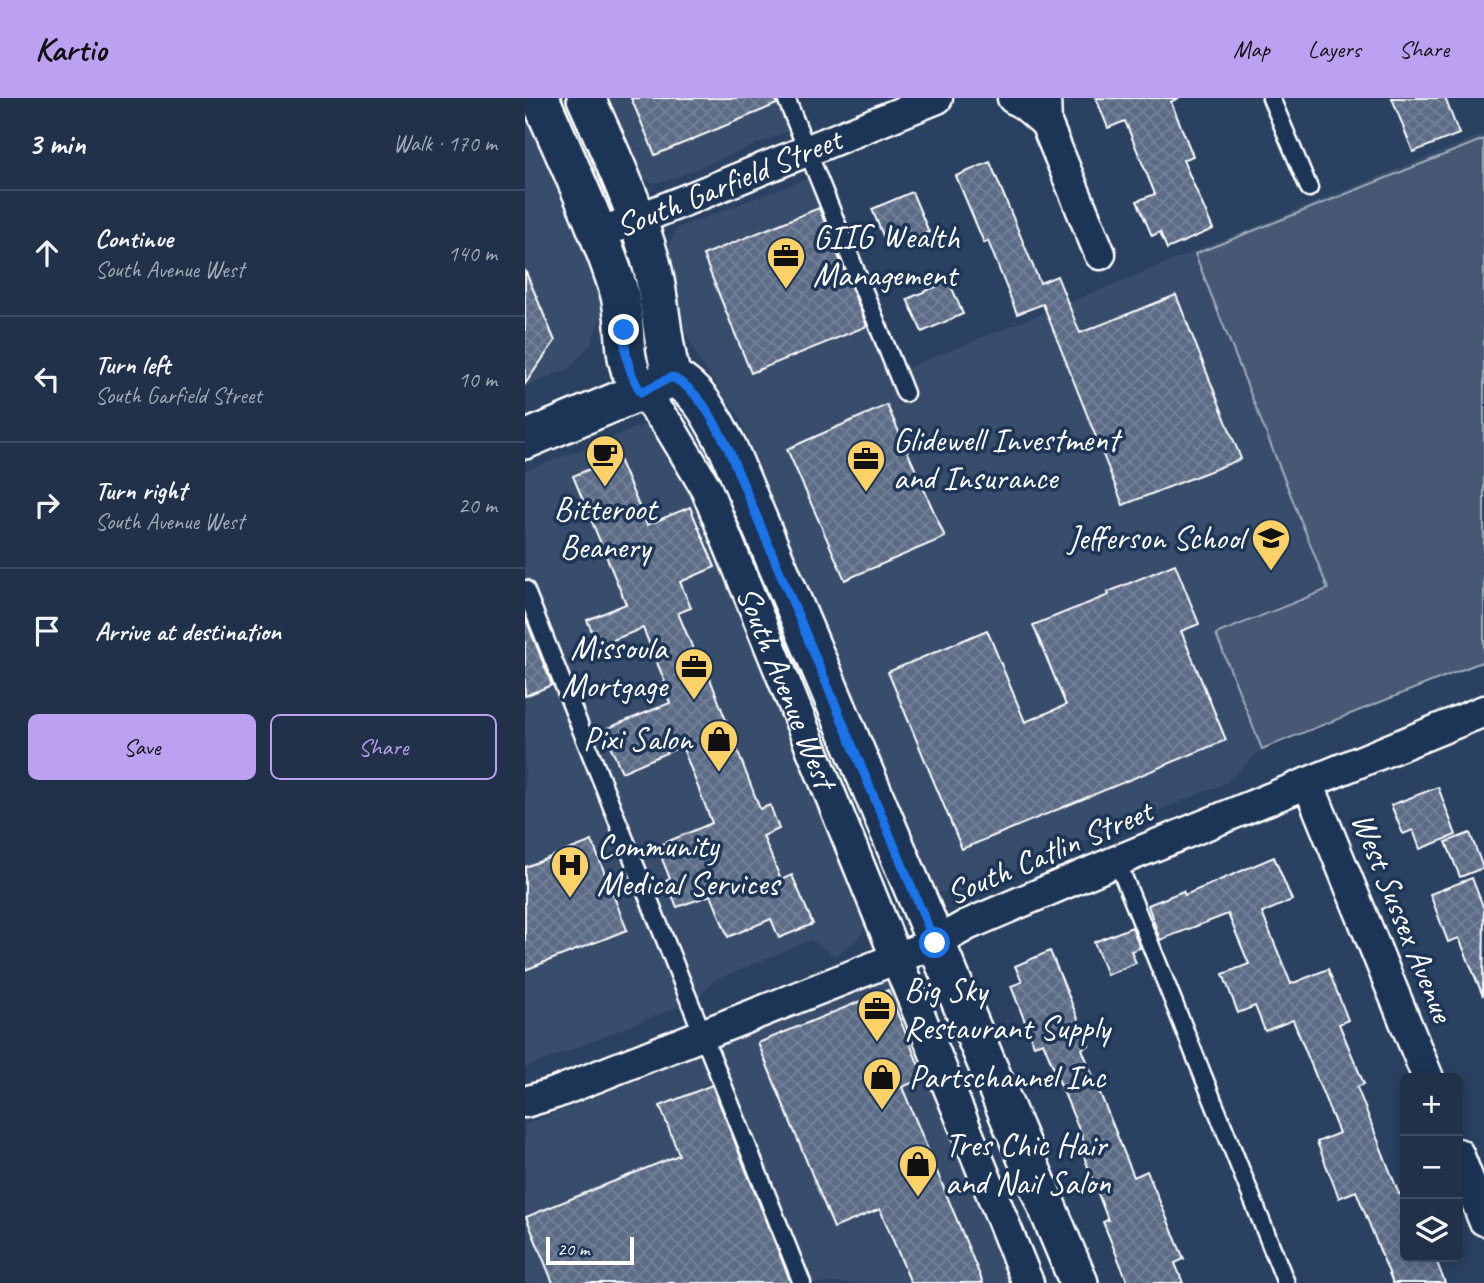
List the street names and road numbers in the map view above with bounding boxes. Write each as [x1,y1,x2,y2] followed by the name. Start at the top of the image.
[610,117,850,246] street label: South Garfield Street
[727,580,848,798] street label: South Avenue West
[940,789,1161,914] street label: South Catlin Street
[1342,806,1465,1030] street label: West Sussex Avenue

